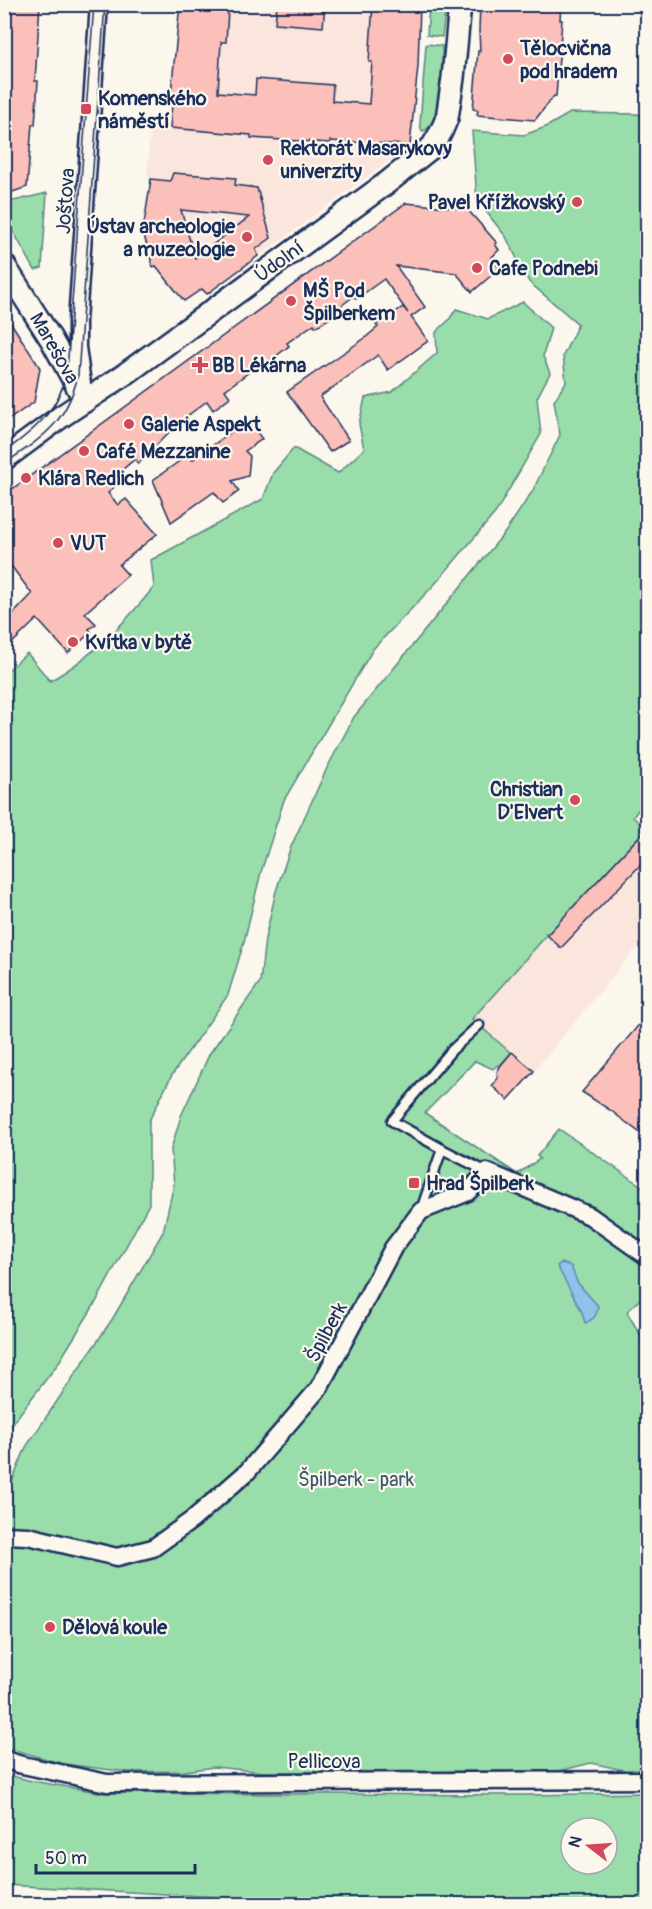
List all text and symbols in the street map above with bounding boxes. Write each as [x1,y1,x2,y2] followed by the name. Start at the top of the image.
[519,36,618,84] place label: Tělocvična pod hradem
[501,52,515,66] marker: Tělocvična pod hradem
[98,86,207,134] place label: Komenského náměstí
[79,102,93,116] marker: Komenského náměstí
[280,136,452,184] place label: Rektorát Masarykovy univerzity
[261,153,275,167] marker: Rektorát Masarykovy univerzity
[51,167,80,235] street label: Joštova
[428,190,565,215] place label: Pavel Křížkovský
[570,195,584,209] marker: Pavel Křížkovský
[86,214,236,262] place label: Ústav archeologie a muzeologie
[240,230,254,244] marker: Ústav archeologie a muzeologie
[250,235,309,288] street label: Údolní
[489,256,598,281] place label: Cafe Podnebi
[470,261,484,275] marker: Cafe Podnebi
[303,277,395,326] place label: MŠ Pod Špilberkem
[284,294,298,308] marker: MŠ Pod Špilberkem
[24,308,85,388] street label: Marešova
[212,353,306,378] place label: BB Lékárna
[193,358,207,372] marker: BB Lékárna
[141,412,262,437] place label: Galerie Aspekt
[122,417,136,431] marker: Galerie Aspekt
[96,439,232,464] place label: Café Mezzanine
[77,444,91,458] marker: Café Mezzanine
[38,466,144,491] place label: Klára Redlich
[19,471,33,485] marker: Klára Redlich
[70,531,106,556] place label: VUT
[51,536,65,550] marker: VUT
[85,630,192,655] place label: Kvítka v bytě
[66,635,80,649] marker: Kvítka v bytě
[490,777,564,825] place label: Christian D'Elvert
[568,793,582,807] marker: Christian D'Elvert
[426,1170,535,1196] place label: Hrad Špilberk
[407,1176,421,1190] marker: Hrad Špilberk
[299,1297,353,1367] street label: Špilberk
[298,1466,415,1492] park label: Špilberk - park
[62,1615,168,1640] place label: Dělová koule
[43,1620,57,1634] marker: Dělová koule
[287,1749,361,1774] street label: Pellicova
[559,1816,619,1876] north arrow
[564,1834,587,1850] text: N
[36,1837,195,1875] scale bar
[45,1847,87,1870] text: 50 m

